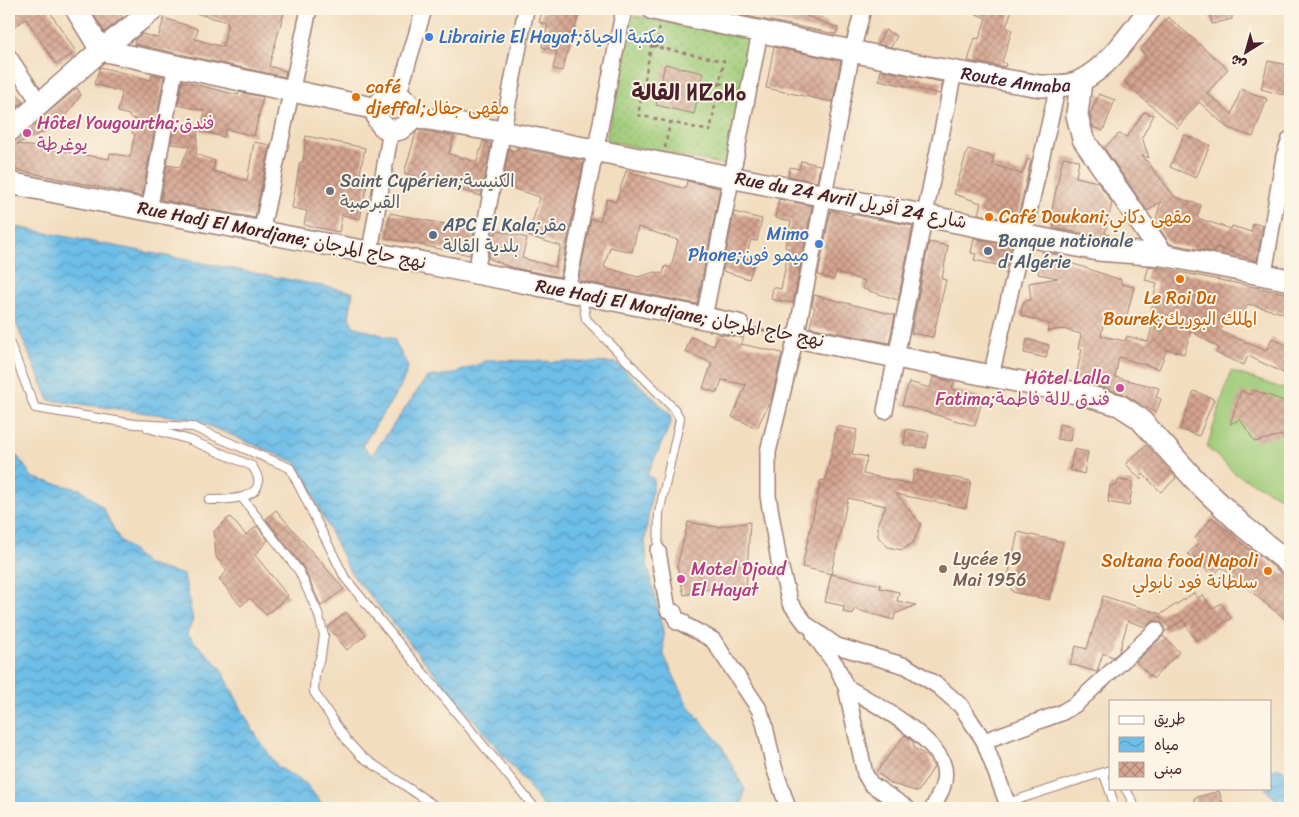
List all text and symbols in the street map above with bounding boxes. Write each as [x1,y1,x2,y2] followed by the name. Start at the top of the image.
[439,21,665,53] place label: Librairie El Hayat;مكتبة الحياة
[1222,28,1272,78] north arrow
[423,31,435,43] marker: Librairie El Hayat;مكتبة الحياة
[1225,47,1252,77] text: ش
[959,57,1074,102] street label: Route Annaba
[366,71,509,124] place label: café djeffal;مقهى جفال
[632,73,746,112] district label: القالة ⵍⵇⴰⵍⴰ
[350,91,362,103] marker: café djeffal;مقهى جفال
[37,107,215,160] place label: Hôtel Yougourtha;فندق يوغرطة
[21,127,33,139] marker: Hôtel Yougourtha;فندق يوغرطة
[732,162,970,238] street label: Rue du 24 Avril شارع 24 أفريل
[340,165,515,218] place label: Saint Cypérien;الكنيسة القبرصية
[324,185,336,197] marker: Saint Cypérien;الكنيسة القبرصية
[135,191,429,279] street label: Rue Hadj El Mordjane; نهج حاج المرجان
[999,201,1192,233] place label: Café Doukani;مقهى دكاني
[442,209,567,262] place label: APC El Kala;مقر بلدية القالة
[983,211,995,223] marker: Café Doukani;مقهى دكاني
[688,218,809,271] place label: Mimo Phone;ميمو فون
[998,225,1134,278] place label: Banque nationale d'Algérie
[427,229,439,241] marker: APC El Kala;مقر بلدية القالة
[813,238,825,250] marker: Mimo Phone;ميمو فون
[982,245,994,257] marker: Banque nationale d'Algérie
[533,269,827,357] street label: Rue Hadj El Mordjane; نهج حاج المرجان
[1174,273,1186,285] marker: Le Roi Du Bourek;الملك البوريك
[1103,282,1257,335] place label: Le Roi Du Bourek;الملك البوريك
[935,362,1110,415] place label: Hôtel Lalla Fatima;فندق لالة فاطمة
[1114,382,1126,394] marker: Hôtel Lalla Fatima;فندق لالة فاطمة
[953,543,1026,596] place label: Lycée 19 Mai 1956
[1101,545,1259,598] place label: Soltana food Napoli سلطانة فود نابولي
[691,553,787,606] place label: Motel Djoud El Hayat
[937,563,949,575] marker: Lycée 19 Mai 1956
[1262,565,1274,577] marker: Soltana food Napoli سلطانة فود نابولي
[675,573,687,585] marker: Motel Djoud El Hayat
[1109,700,1272,790] legend
[1154,706,1186,732] text: طريق
[1154,732,1179,758] text: مياه
[1154,756,1182,782] text: مبنى

